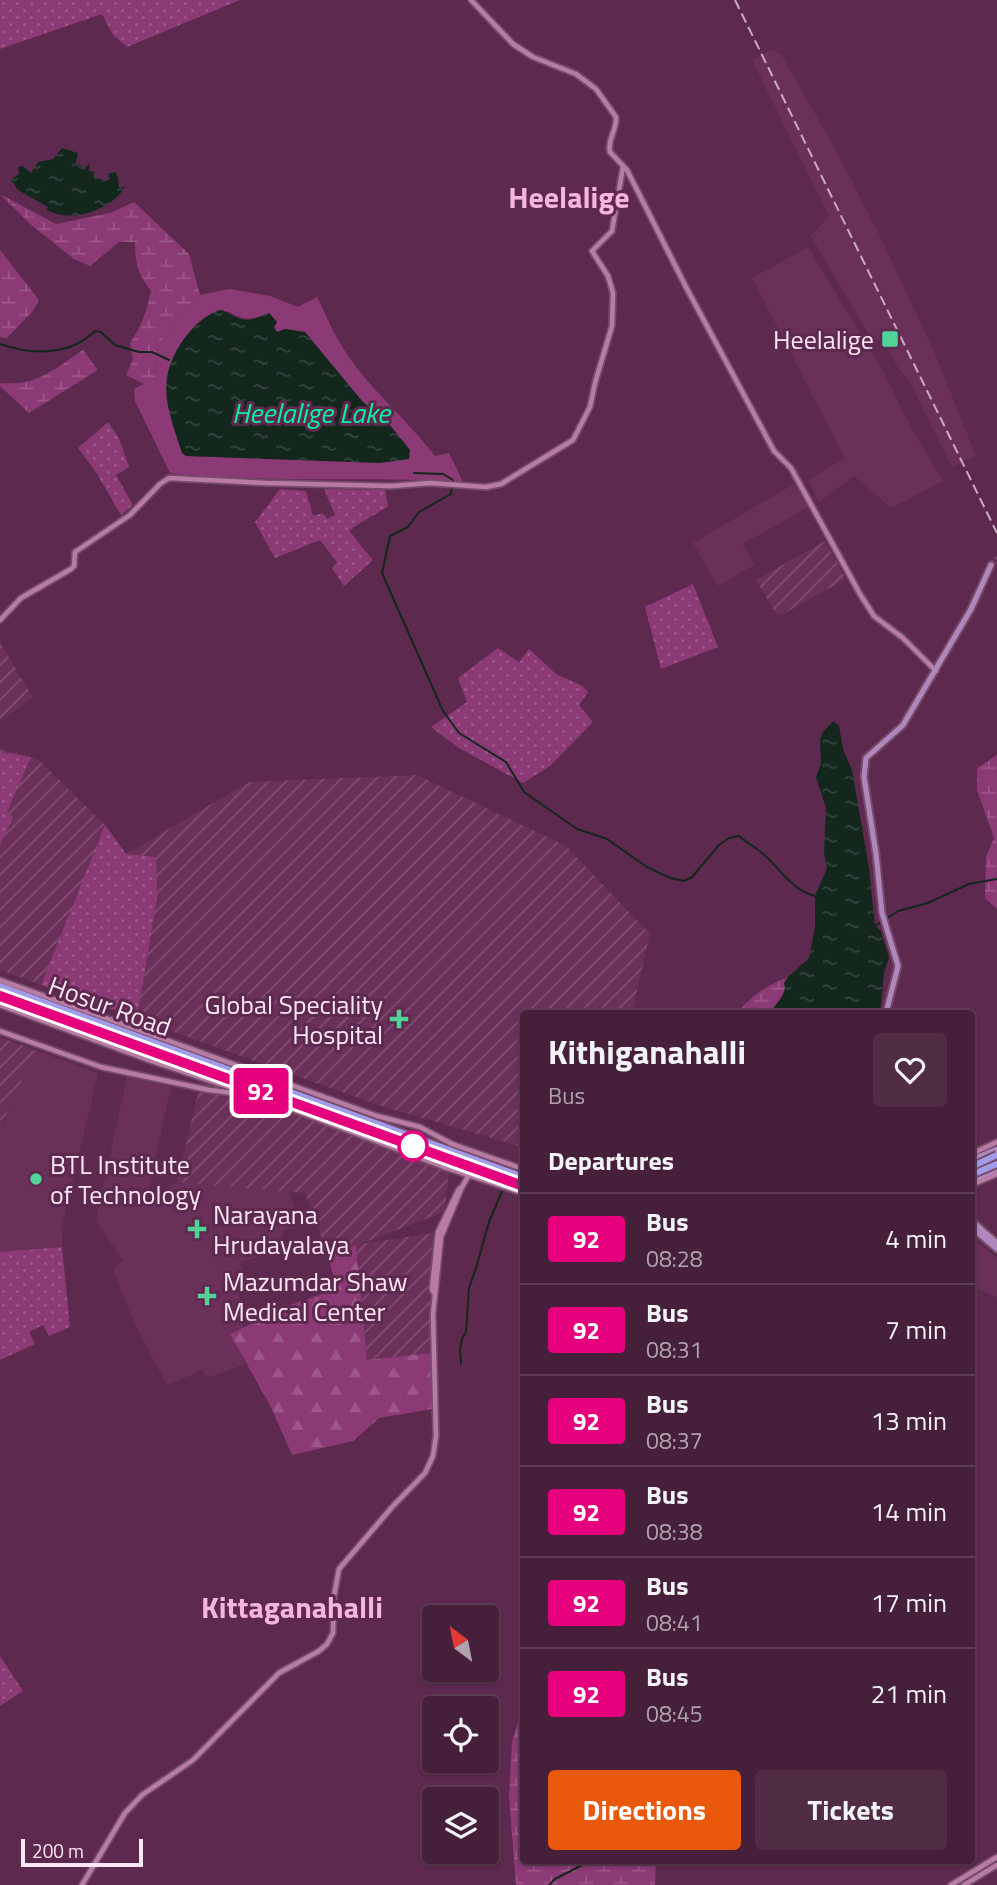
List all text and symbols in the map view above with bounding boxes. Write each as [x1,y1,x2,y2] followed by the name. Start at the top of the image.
[508,174,630,220] district label: Heelalige
[773,320,874,359] place label: Heelalige
[880,329,900,349] marker: Heelalige
[232,391,392,434] water label: Heelalige Lake
[43,966,177,1046] street label: Hosur Road
[204,985,383,1054] place label: Global Speciality Hospital
[389,1009,409,1029] marker: Global Speciality Hospital
[548,1027,746,1077] text: Kithiganahalli
[873,1033,947,1107] button: heart
[230,1068,292,1114] line badge: 92
[248,1073,274,1109] text: 92
[548,1078,585,1113] text: Bus
[398,1131,428,1161] unlabelled marker
[548,1141,674,1180] text: Departures
[50,1145,201,1214] place label: BTL Institute of Technology
[28,1171,44,1187] marker: BTL Institute of Technology
[213,1195,350,1264] place label: Narayana Hrudayalaya
[646,1202,688,1241] text: Bus
[187,1219,207,1239] marker: Narayana Hrudayalaya
[885,1219,947,1258] text: 4 min
[573,1221,600,1257] text: 92
[646,1241,703,1276] text: 08:28
[223,1262,408,1331] place label: Mazumdar Shaw Medical Center
[197,1286,217,1306] marker: Mazumdar Shaw Medical Center
[646,1293,688,1332] text: Bus
[885,1310,947,1349] text: 7 min
[573,1312,600,1348] text: 92
[646,1332,703,1367] text: 08:31
[646,1384,688,1423] text: Bus
[871,1401,947,1440] text: 13 min
[573,1403,600,1439] text: 92
[646,1423,703,1458] text: 08:37
[646,1475,688,1514] text: Bus
[871,1492,947,1531] text: 14 min
[573,1494,600,1530] text: 92
[646,1514,703,1549] text: 08:38
[646,1566,688,1605] text: Bus
[871,1583,947,1622] text: 17 min
[201,1584,383,1630] district label: Kittaganahalli
[573,1585,600,1621] text: 92
[422,1605,499,1682] north arrow
[422,1605,499,1864] map controls
[646,1605,703,1640] text: 08:41
[646,1657,688,1696] text: Bus
[871,1674,947,1713] text: 21 min
[573,1676,600,1712] text: 92
[422,1696,499,1773] button: locate
[646,1696,703,1731] text: 08:45
[548,1770,741,1850] button: Directions
[755,1770,947,1850] button: Tickets
[422,1787,499,1864] button: layers
[21,1836,144,1868] scale bar
[32,1836,84,1865] text: 200 m

